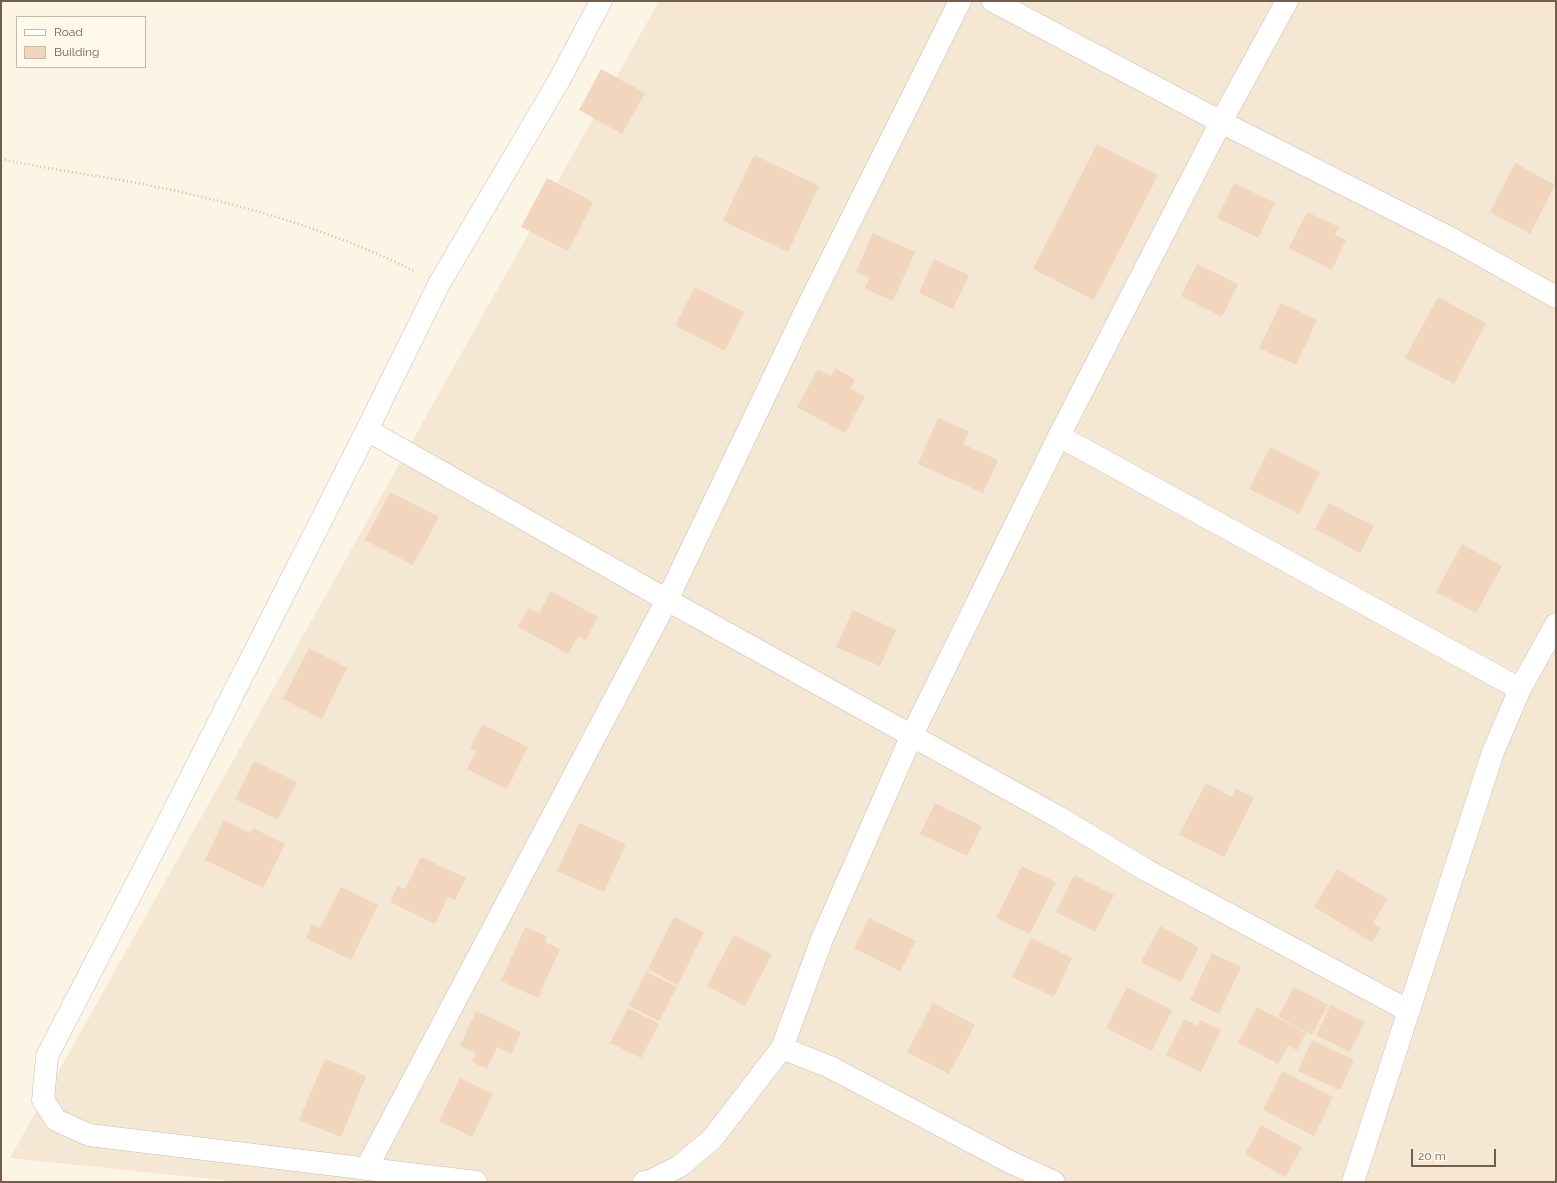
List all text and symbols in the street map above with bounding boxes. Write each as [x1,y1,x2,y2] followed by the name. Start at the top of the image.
[16,16,146,68] legend
[54,25,83,39] text: Road
[54,45,100,59] text: Building
[1413,1141,1498,1167] scale bar
[1418,1149,1446,1163] text: 20 m

